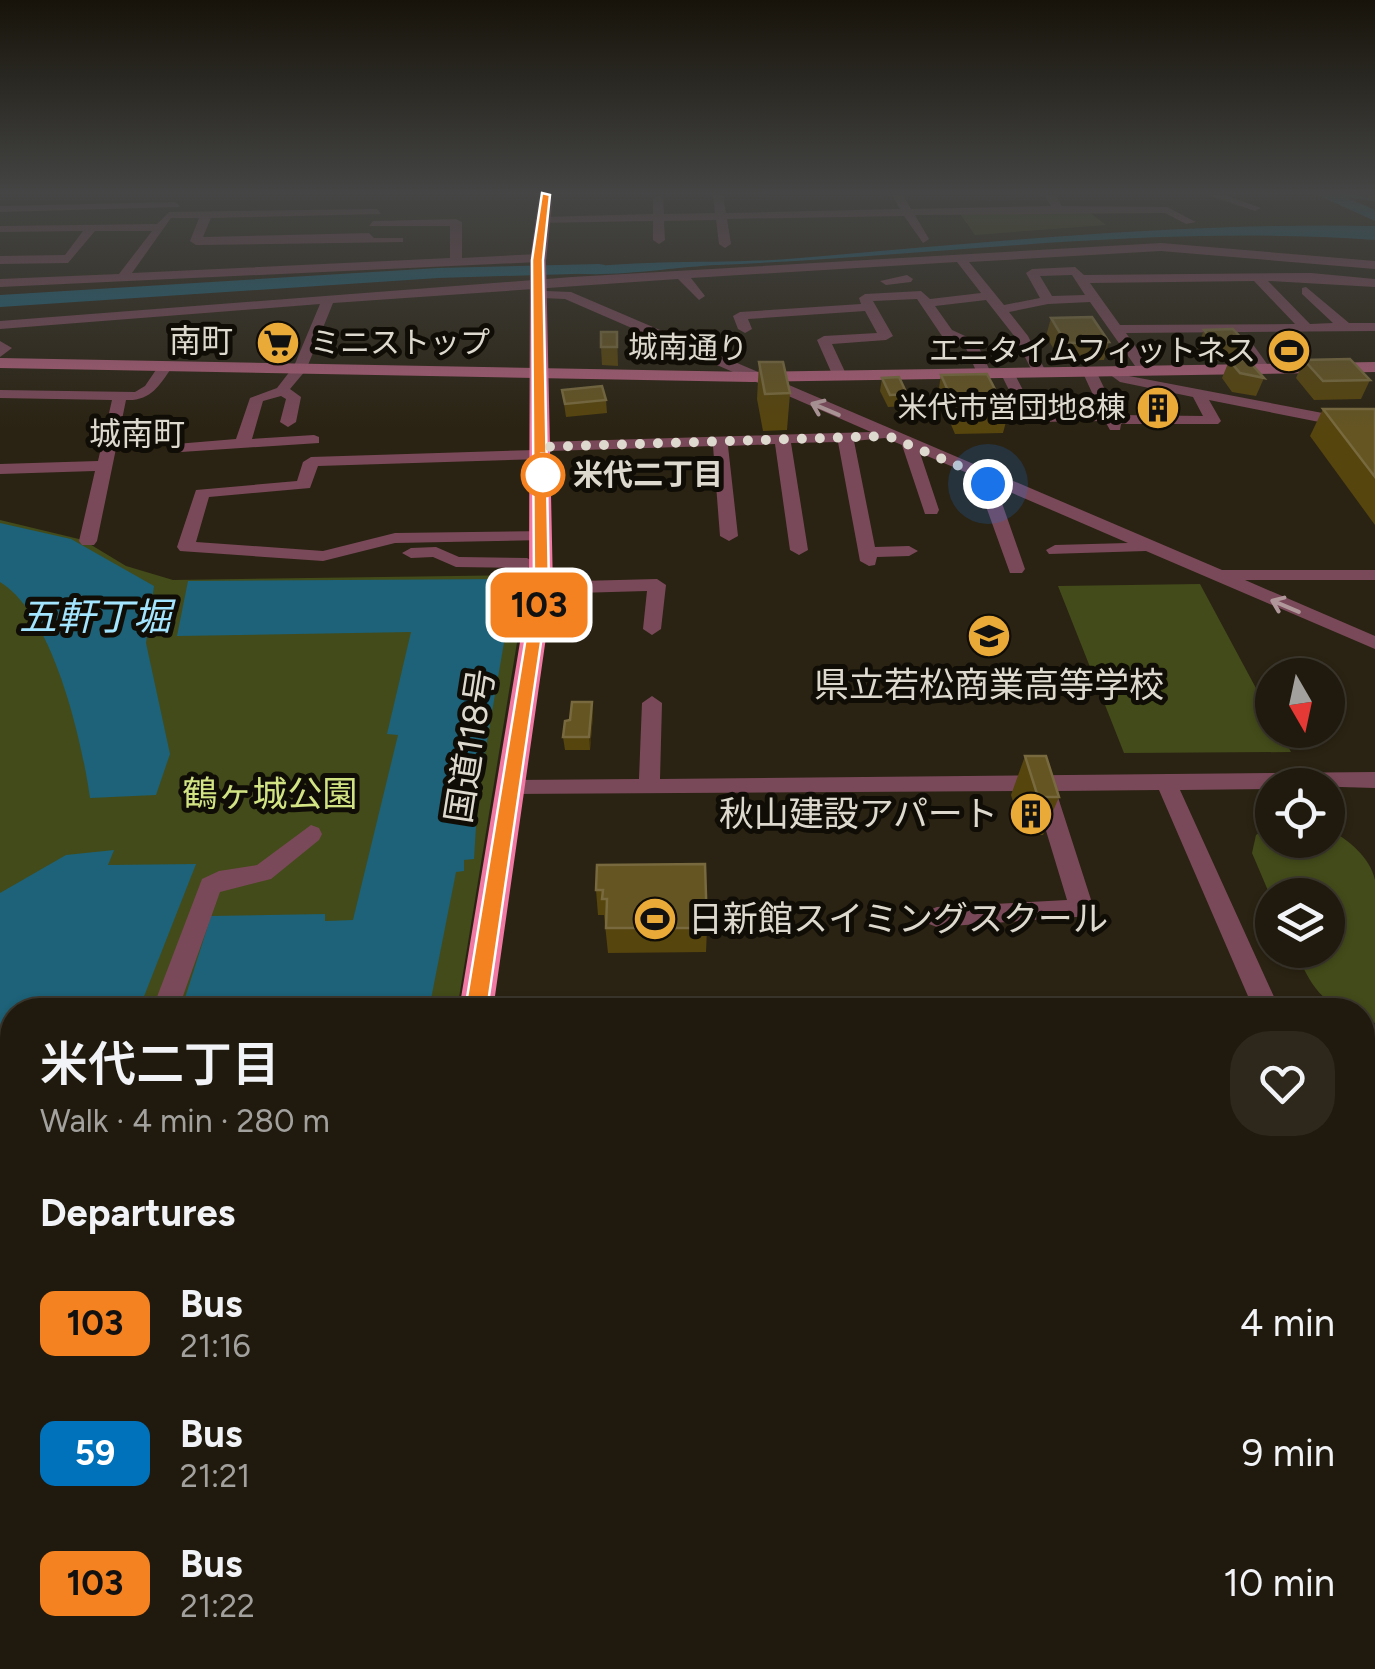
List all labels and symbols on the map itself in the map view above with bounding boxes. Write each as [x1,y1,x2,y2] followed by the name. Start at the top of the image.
[255,320,301,366] supermarket icon: ミニストップ
[169,322,233,360] district label: 南町
[310,324,490,361] place label: ミニストップ
[628,328,748,367] street label: 城南通り
[1266,328,1312,374] sports icon: エニタイムフィットネス
[929,332,1256,369] place label: エニタイムフィットネス
[1135,385,1181,431] building icon: 米代市営団地8棟
[898,389,1126,426] place label: 米代市営団地8棟
[810,399,841,417] one-way arrow
[89,415,185,453] district label: 城南町
[522,454,564,496] marker: 米代二丁目
[573,456,723,493] place label: 米代二丁目
[963,459,1013,509] your location
[482,572,596,638] line badge: 103
[19,594,176,640] water label: 五軒丁堀
[1270,595,1301,613] one-way arrow
[966,613,1012,659] school or university icon: 県立若松商業高等学校
[1255,658,1345,748] north arrow
[814,664,1164,706] place label: 県立若松商業高等学校
[437,666,503,826] street label: 国道118号
[182,773,358,815] park label: 鶴ヶ城公園
[1008,791,1054,837] building icon: 秋山建設アパート
[719,793,998,835] place label: 秋山建設アパート
[632,896,678,942] sports icon: 日新館スイミングスクール
[688,898,1108,940] place label: 日新館スイミングスクール

